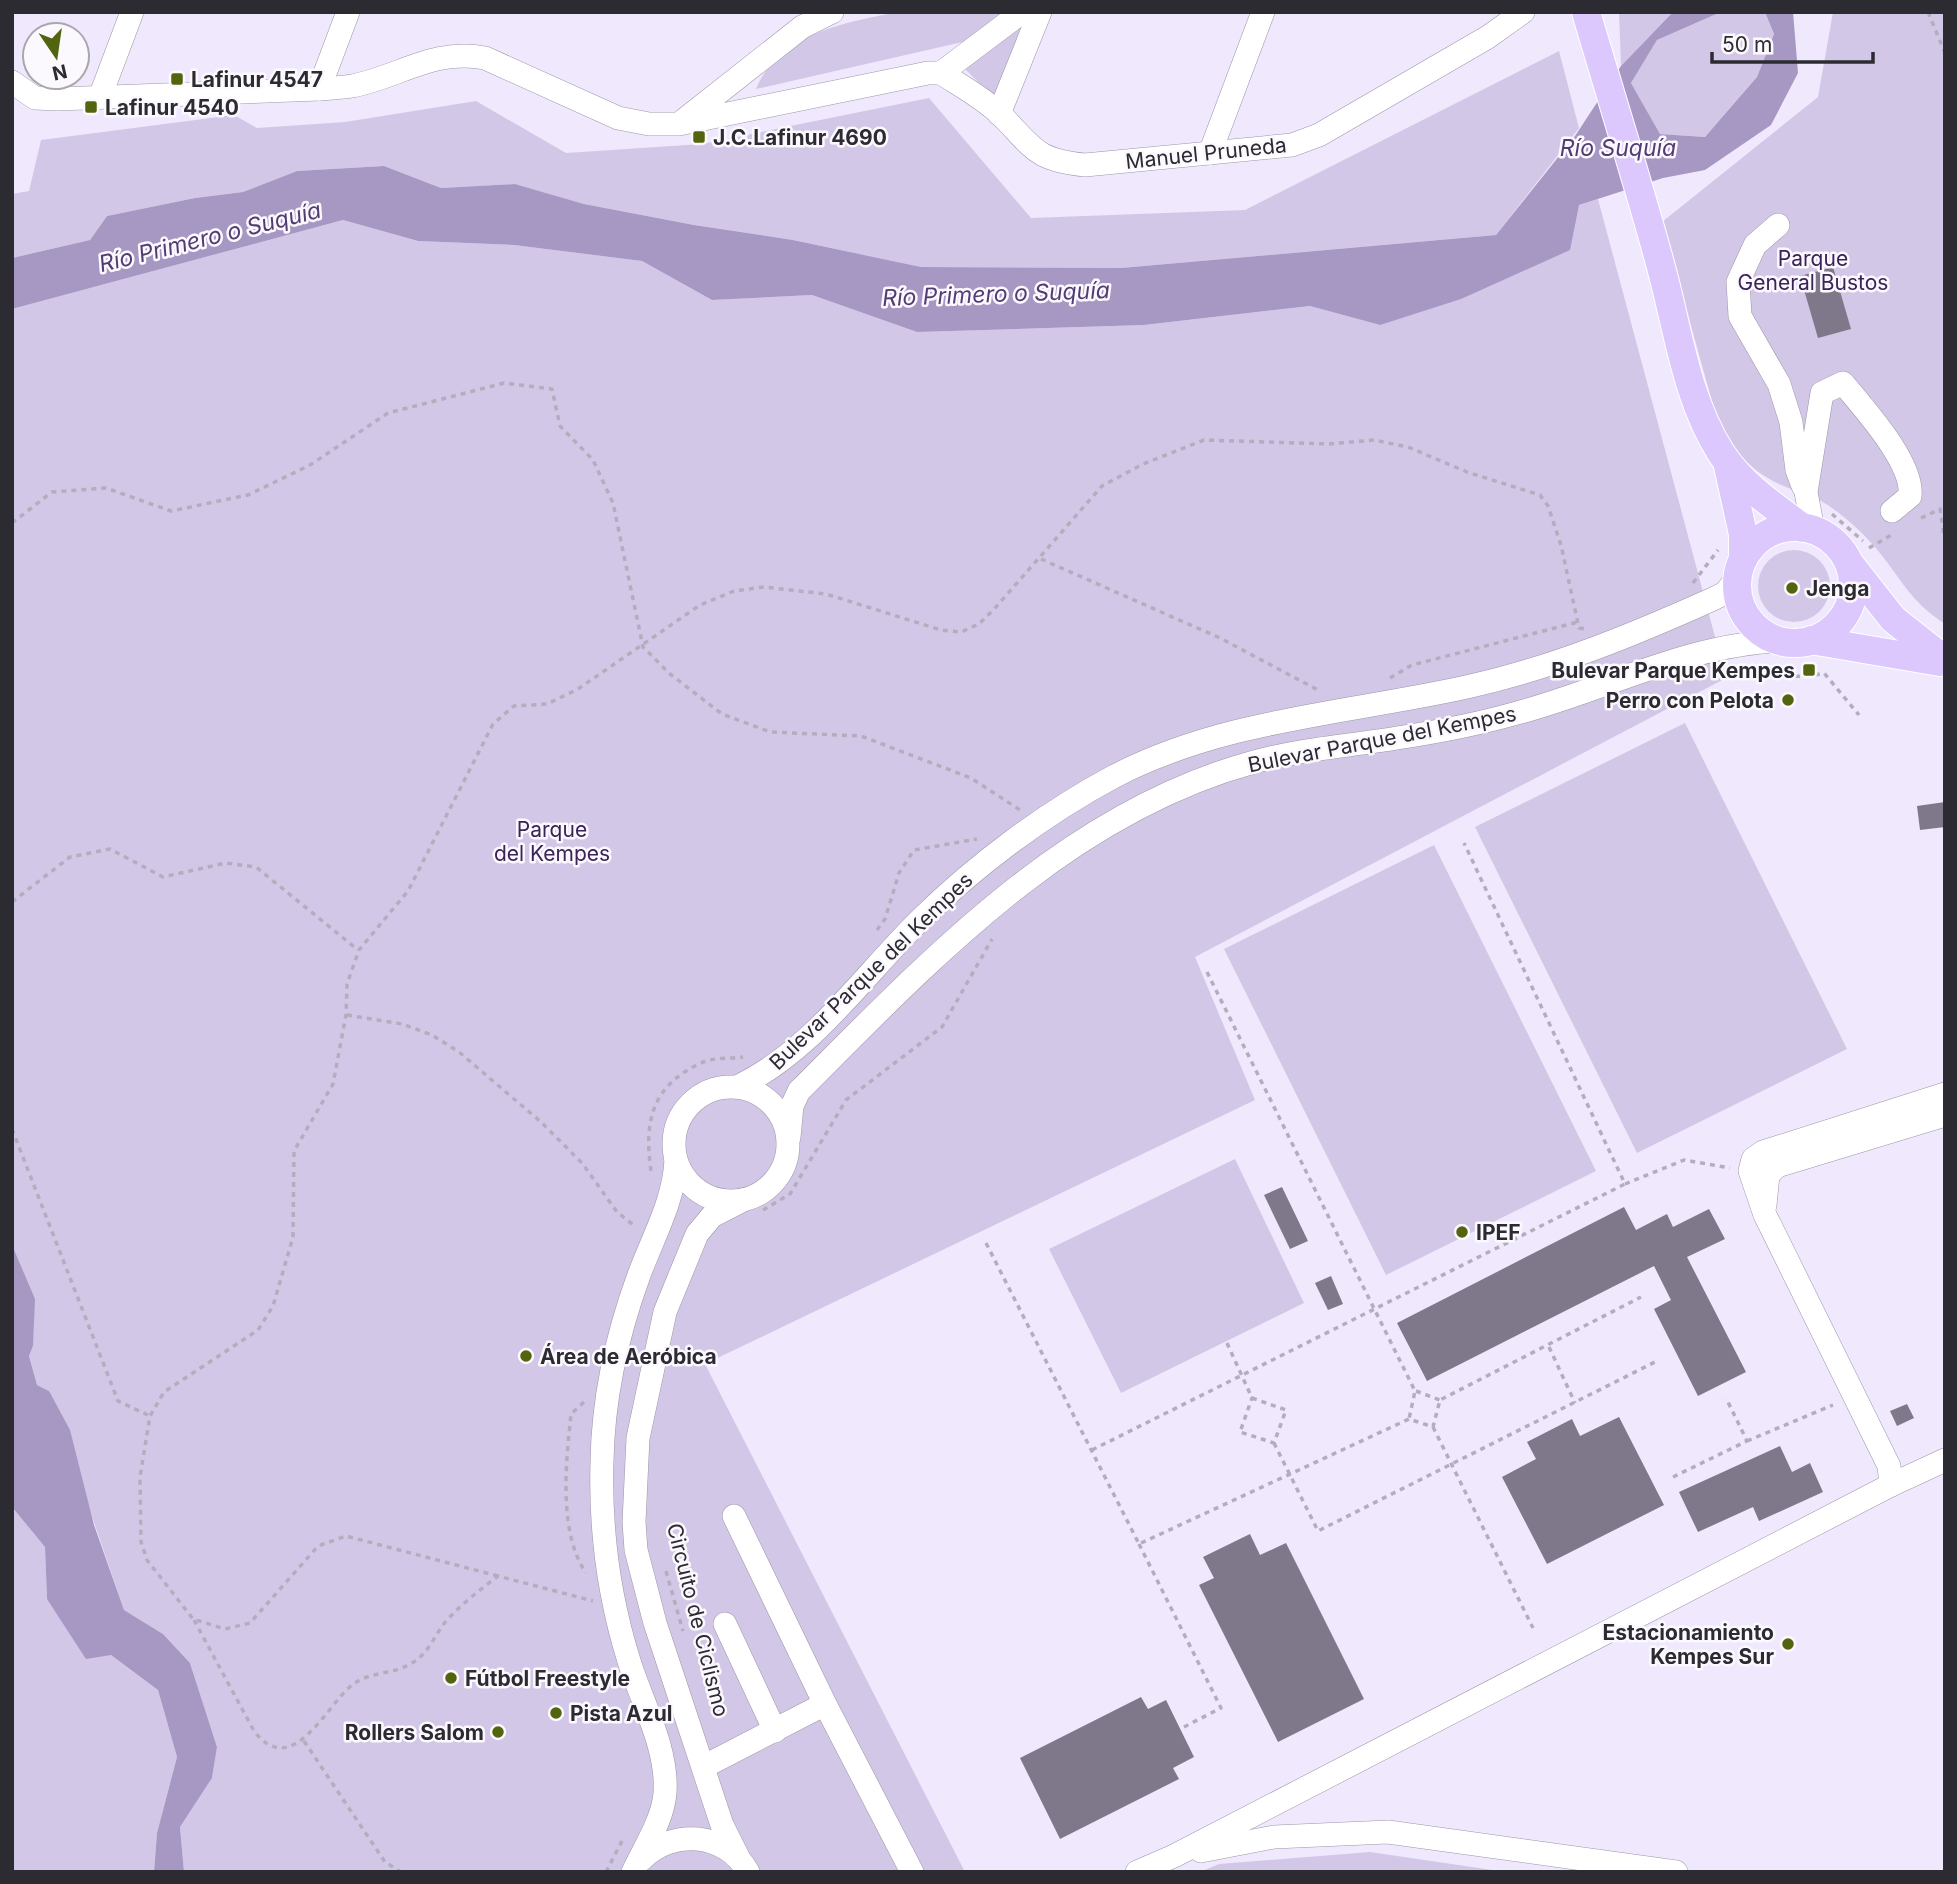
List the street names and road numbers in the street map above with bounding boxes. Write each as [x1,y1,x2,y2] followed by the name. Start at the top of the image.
[1124,132,1288,174] street label: Manuel Pruneda
[1246,701,1518,777] street label: Bulevar Parque del Kempes
[764,867,978,1075] street label: Bulevar Parque del Kempes
[662,1521,734,1719] street label: Circuito de Ciclismo

